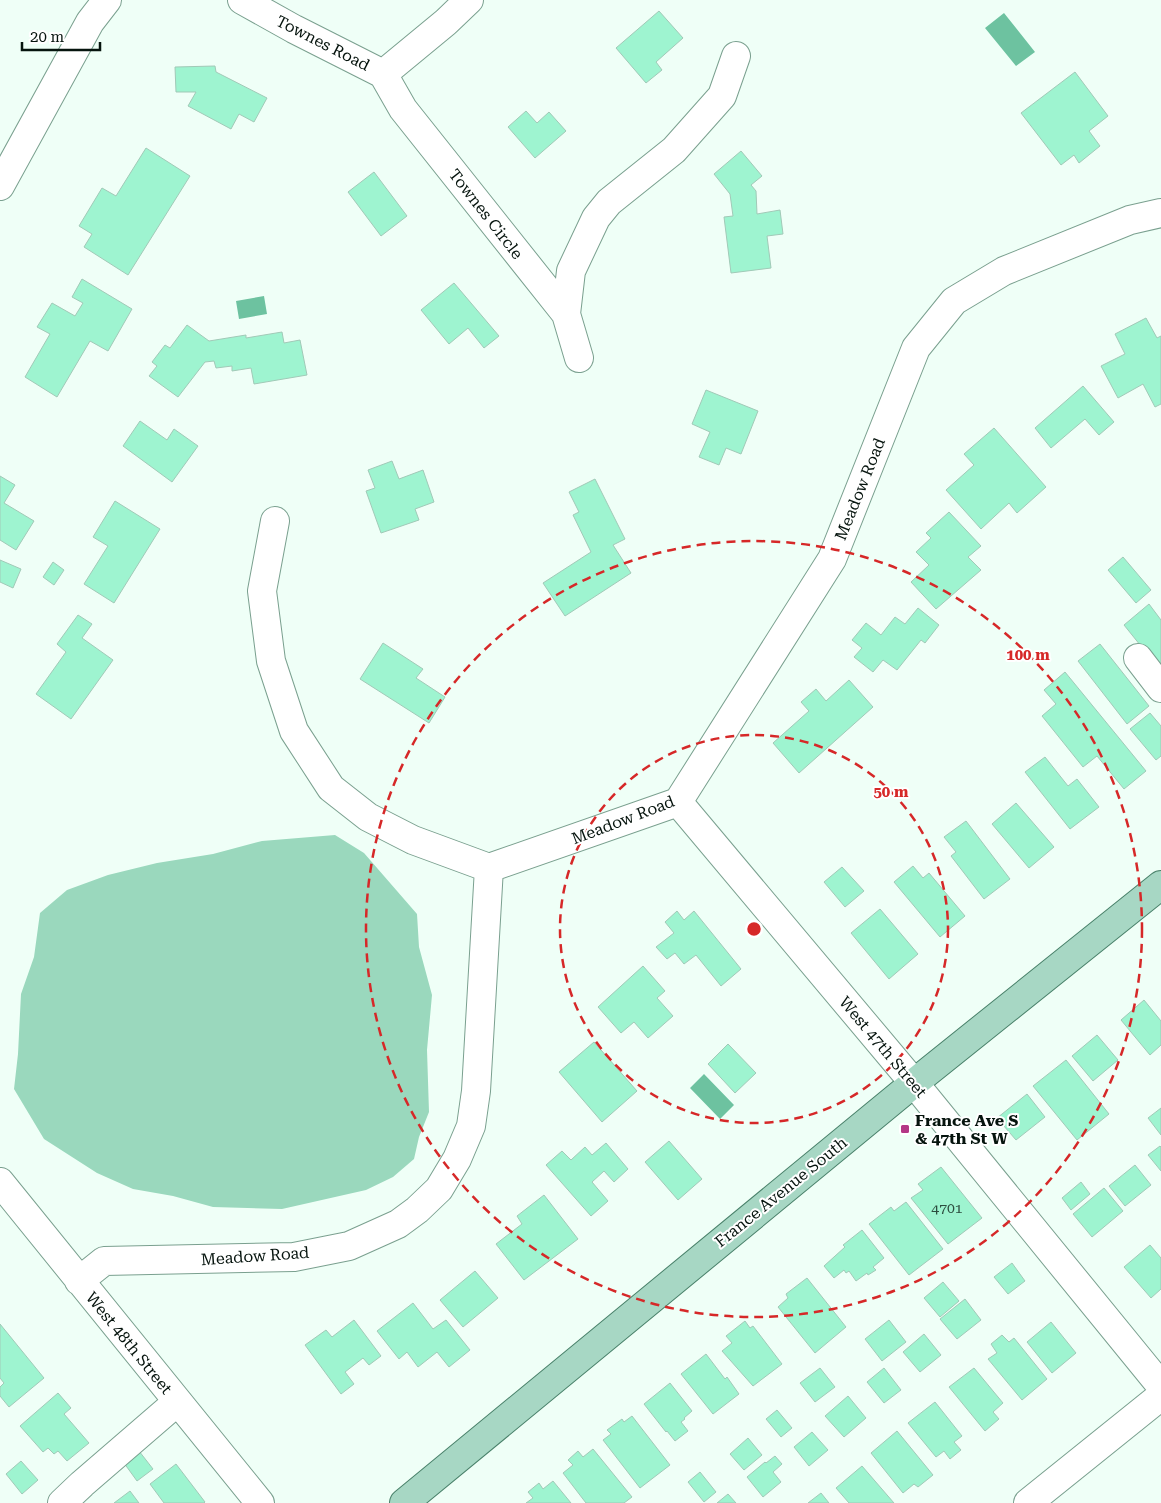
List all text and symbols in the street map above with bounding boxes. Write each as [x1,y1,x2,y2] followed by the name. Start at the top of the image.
[273,11,373,75] street label: Townes Road
[22,20,100,52] scale bar
[30,28,65,46] text: 20 m
[445,165,527,263] street label: Townes Circle
[831,435,889,543] street label: Meadow Road
[1006,646,1050,664] text: 100 m
[873,783,909,801] text: 50 m
[569,792,677,848] street label: Meadow Road
[745,920,763,938] centre of rings
[835,993,931,1101] street label: West 47th Street
[915,1111,1018,1148] place label: France Ave S & 47th St W
[899,1123,911,1135] marker: France Ave S & 47th St W
[711,1133,851,1251] street label: France Avenue South
[931,1200,963,1216] house number: 4701
[200,1243,310,1269] street label: Meadow Road
[82,1288,176,1398] street label: West 48th Street

